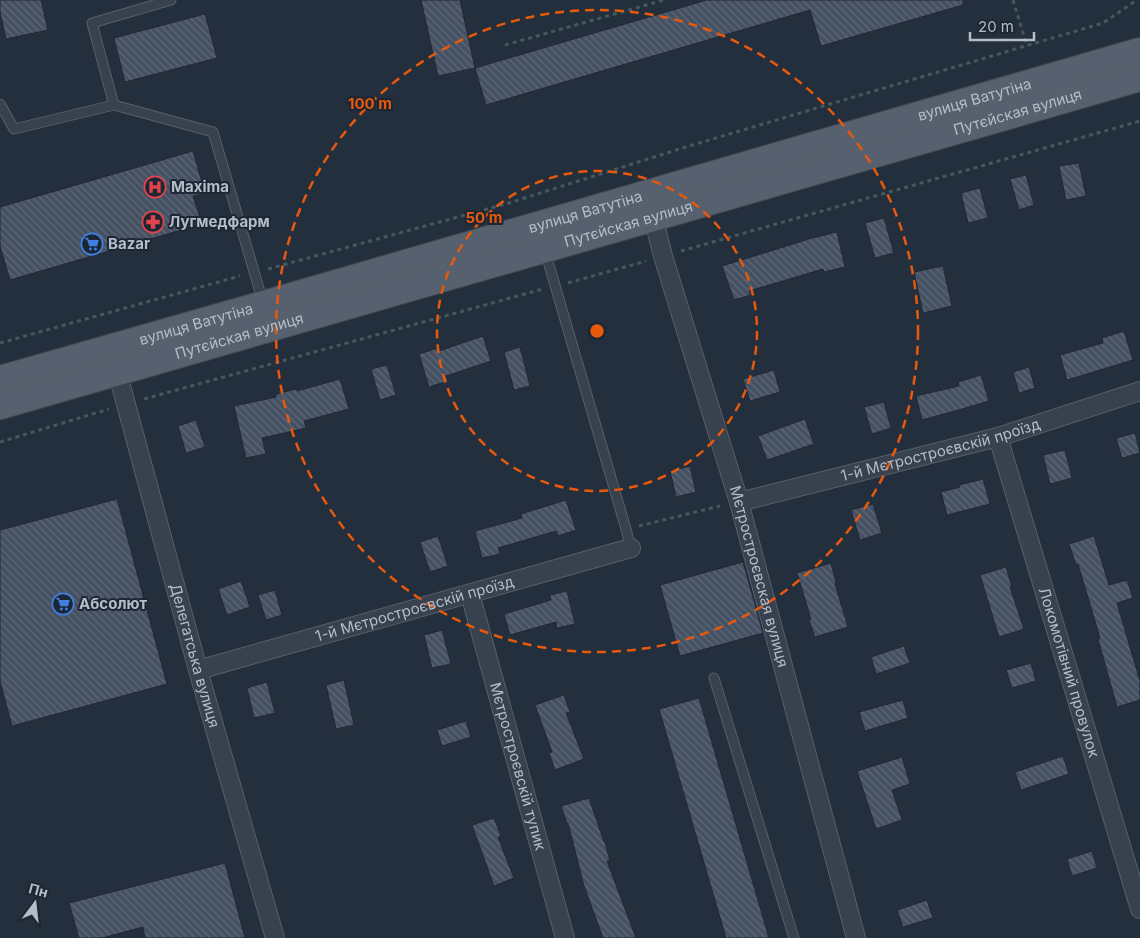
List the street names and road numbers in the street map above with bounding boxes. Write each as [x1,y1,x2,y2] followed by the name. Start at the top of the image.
[915,74,1034,125] street label: вулиця Ватутіна
[951,84,1084,139] street label: Путєйская вулиця
[526,186,644,237] street label: вулиця Ватутіна
[562,196,695,251] street label: Путєйская вулиця
[137,299,255,349] street label: вулиця Ватутіна
[173,308,306,363] street label: Путєйская вулиця
[839,414,1042,485] street label: 1-й Мєтростроєвскій проїзд
[726,483,793,669] street label: Мєтростроєвская вулиця
[313,571,516,646] street label: 1-й Мєтростроєвскій проїзд
[166,581,224,730] street label: Делегатська вулиця
[1035,585,1104,760] street label: Локомотівний провулок
[486,680,550,853] street label: Мєтростроєвскій тупик

